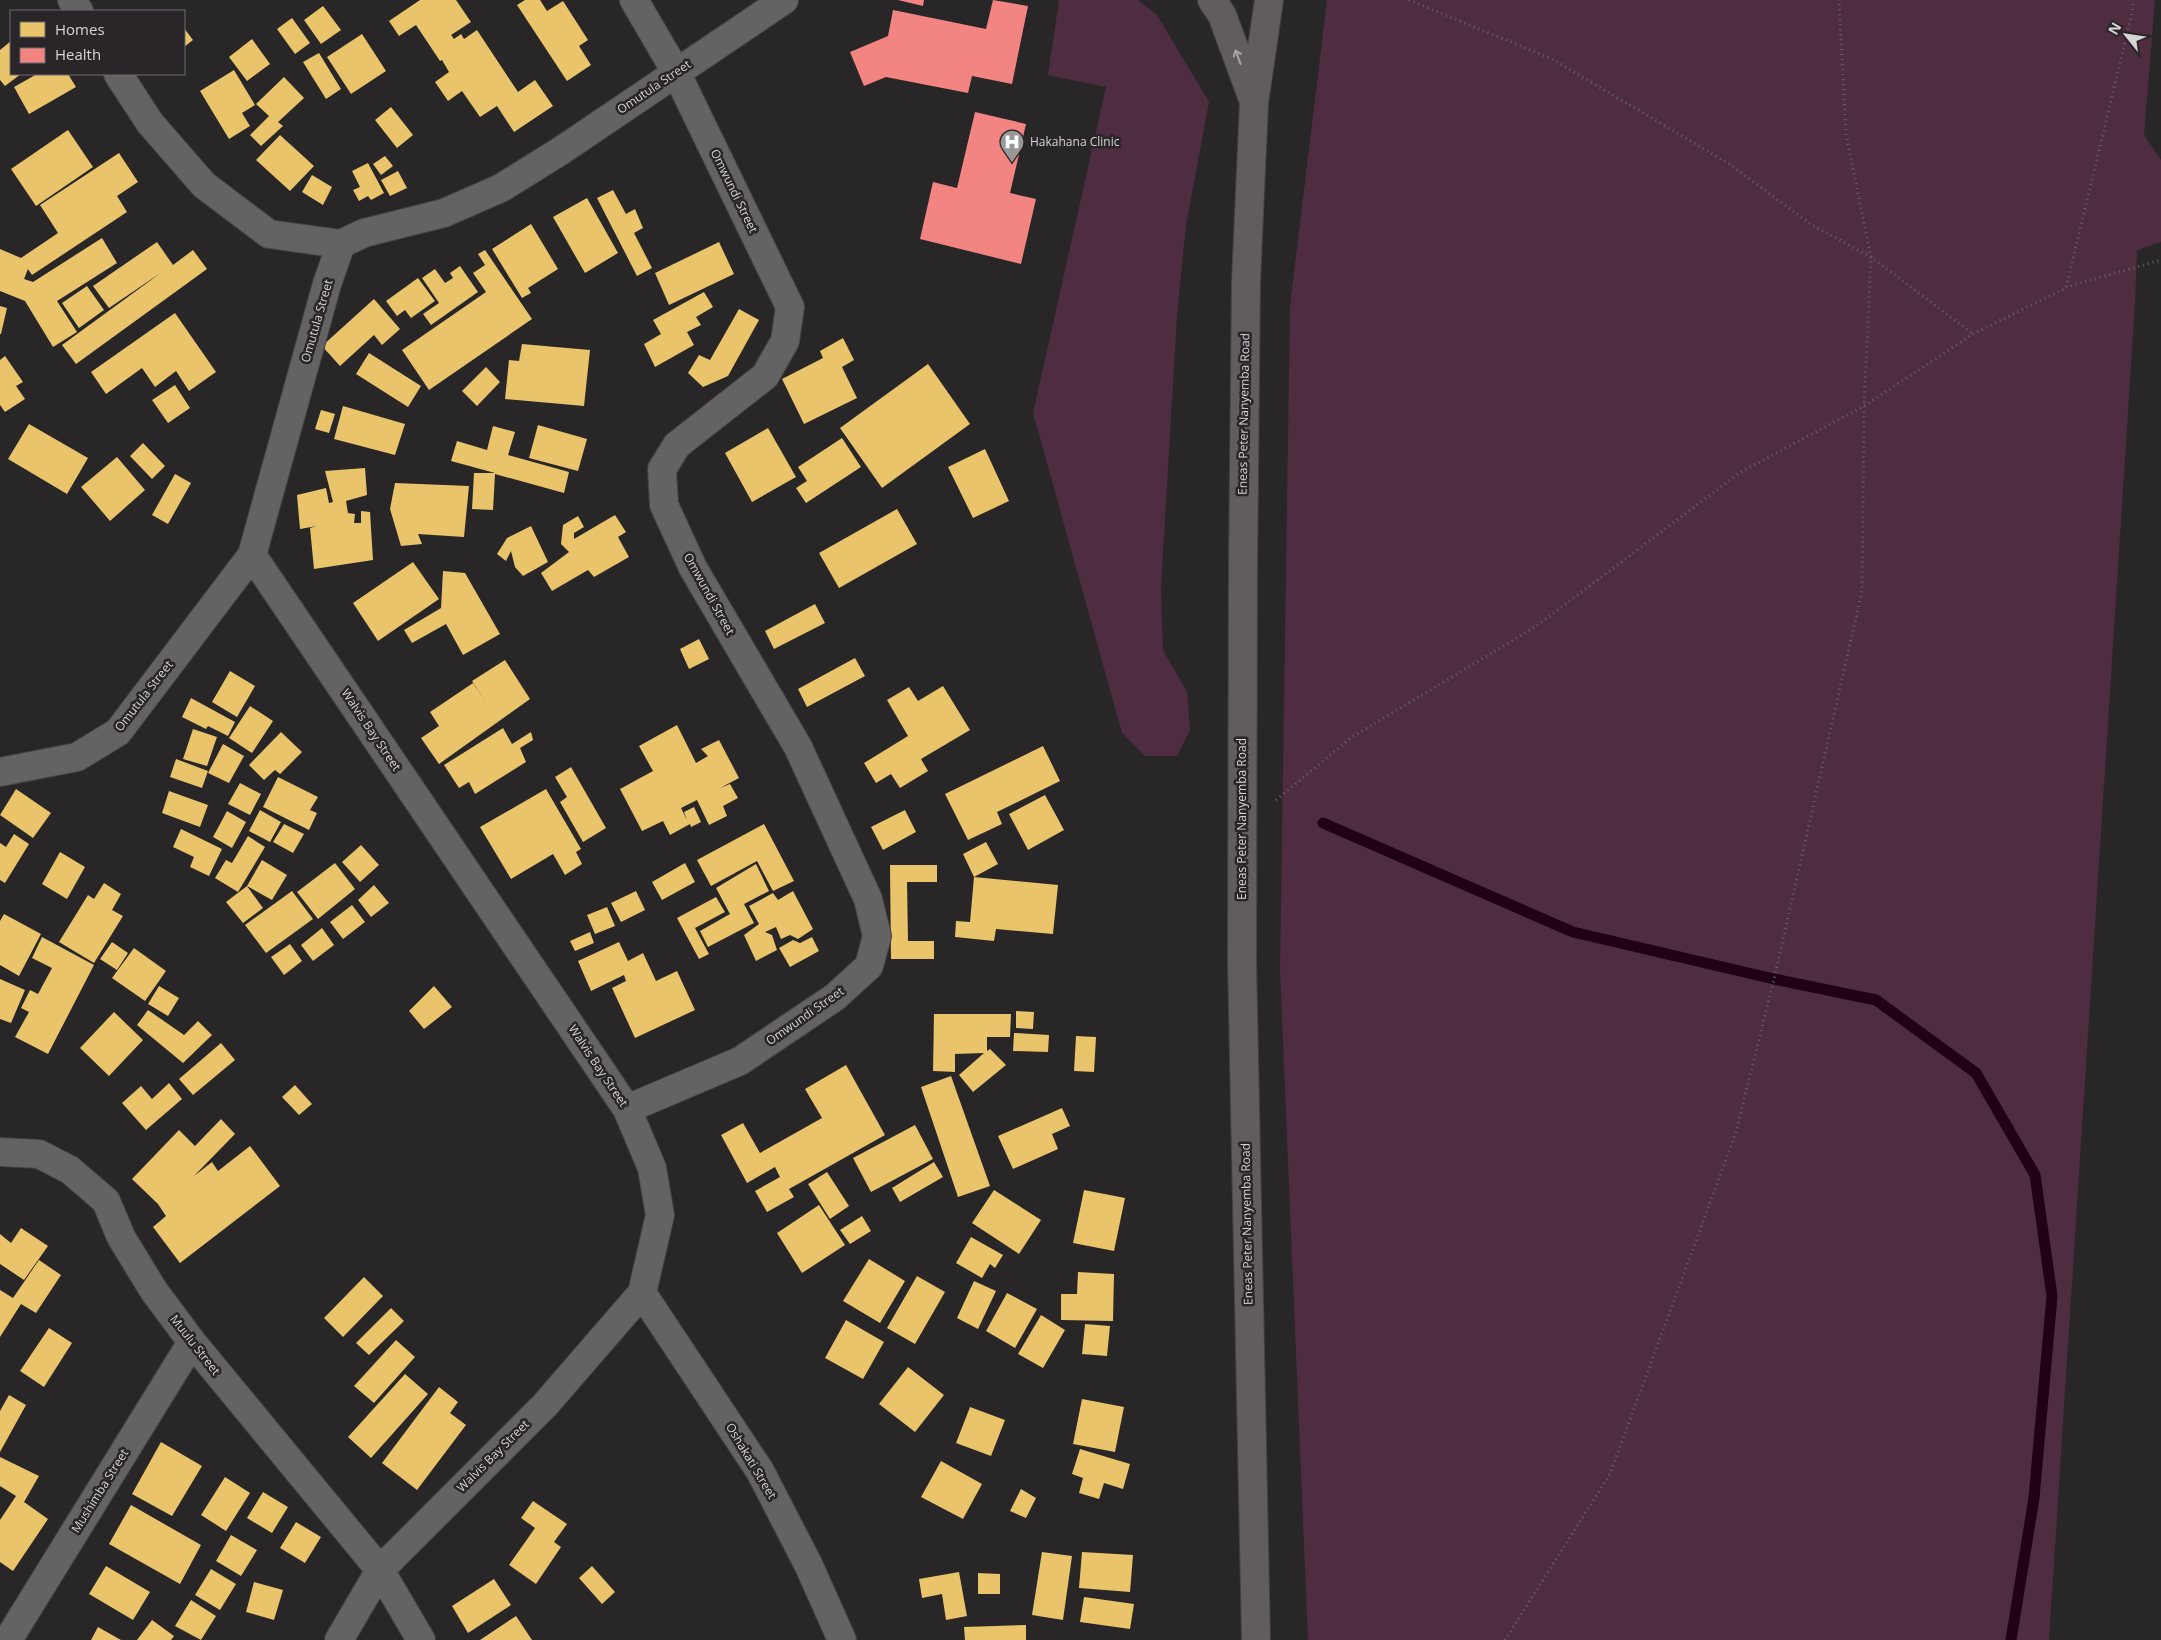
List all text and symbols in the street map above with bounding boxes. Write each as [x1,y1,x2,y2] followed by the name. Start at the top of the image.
[10,10,185,75] legend
[2101,10,2151,60] north arrow
[55,19,105,39] text: Homes
[2103,19,2125,38] text: N
[55,44,101,64] text: Health
[1233,50,1242,65] one-way arrow
[613,56,694,118] street label: Omutula Street
[999,129,1025,163] hospital icon: Hakahana Clinic
[1030,133,1120,150] place label: Hakahana Clinic
[707,146,762,236] street label: Omwundi Street
[297,277,337,364] street label: Omutula Street
[1234,333,1253,495] street label: Eneas Peter Nanyemba Road
[680,550,739,638] street label: Omwundi Street
[111,657,177,735] street label: Omutula Street
[338,685,405,774] street label: Walvis Bay Street
[1233,738,1250,900] street label: Eneas Peter Nanyemba Road
[762,982,847,1049] street label: Omwundi Street
[565,1021,632,1110] street label: Walvis Bay Street
[1237,1143,1256,1305] street label: Eneas Peter Nanyemba Road
[166,1311,224,1379] street label: Muulu Street
[453,1416,532,1495] street label: Walvis Bay Street
[722,1420,781,1502] street label: Oshakati Street
[67,1446,132,1536] street label: Mushimba Street

